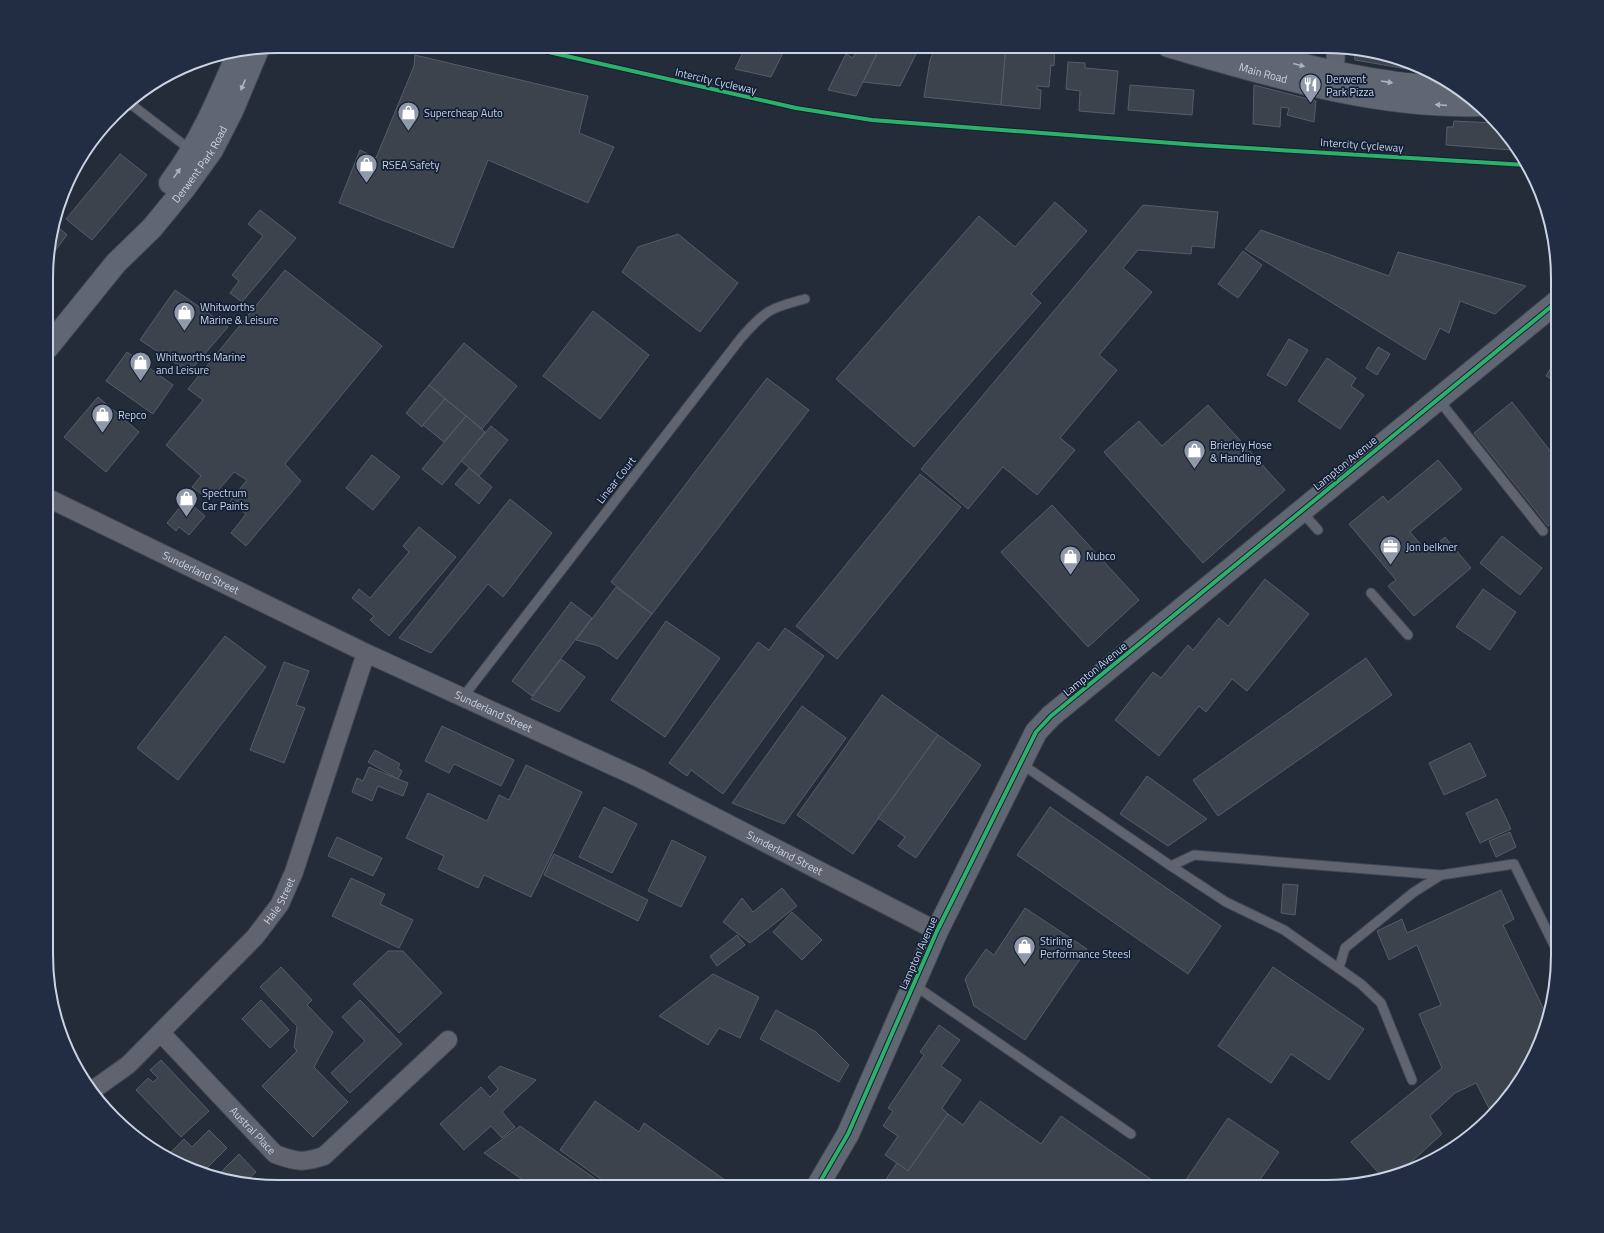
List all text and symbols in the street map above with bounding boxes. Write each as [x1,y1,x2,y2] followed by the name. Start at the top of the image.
[1237,59,1289,87] street label: Main Road
[1293,62,1305,68] one-way arrow
[674,64,759,98] street label: Intercity Cycleway
[1326,71,1374,100] place label: Derwent Park Pizza
[1298,72,1324,105] restaurant icon: Derwent Park Pizza
[240,80,246,91] one-way arrow
[1381,80,1393,86] one-way arrow
[395,100,421,133] shop icon: Supercheap Auto
[1435,101,1447,108] one-way arrow
[424,105,503,121] place label: Supercheap Auto
[168,123,231,206] street label: Derwent Park Road
[1320,134,1405,156] street label: Intercity Cycleway
[353,152,379,185] shop icon: RSEA Safety
[382,157,440,173] place label: RSEA Safety
[173,168,181,179] one-way arrow
[200,299,279,328] place label: Whitworths Marine & Leisure
[171,300,197,333] shop icon: Whitworths Marine & Leisure
[156,349,246,378] place label: Whitworths Marine and Leisure
[127,350,153,383] shop icon: Whitworths Marine and Leisure
[89,402,115,435] shop icon: Repco
[118,407,147,423] place label: Repco
[1310,432,1381,494] street label: Lampton Avenue
[1210,437,1272,466] place label: Brierley Hose & Handling
[1181,438,1207,471] shop icon: Brierley Hose & Handling
[592,453,640,507] street label: Linear Court
[202,485,249,514] place label: Spectrum Car Paints
[173,486,199,519] shop icon: Spectrum Car Paints
[1378,534,1404,567] office icon: Jon belkner
[1406,539,1458,555] place label: Jon belkner
[1057,543,1083,576] shop icon: Nubco
[160,547,242,598] street label: Sunderland Street
[1086,548,1116,564] place label: Nubco
[1060,638,1131,700] street label: Lampton Avenue
[452,687,535,736] street label: Sunderland Street
[744,827,826,879] street label: Sunderland Street
[259,875,299,928] street label: Hale Street
[895,914,941,992] street label: Lampton Avenue
[1040,933,1131,962] place label: Stirling Performance Steesl
[1011,934,1037,967] shop icon: Stirling Performance Steesl
[226,1103,280,1158] street label: Austral Place

